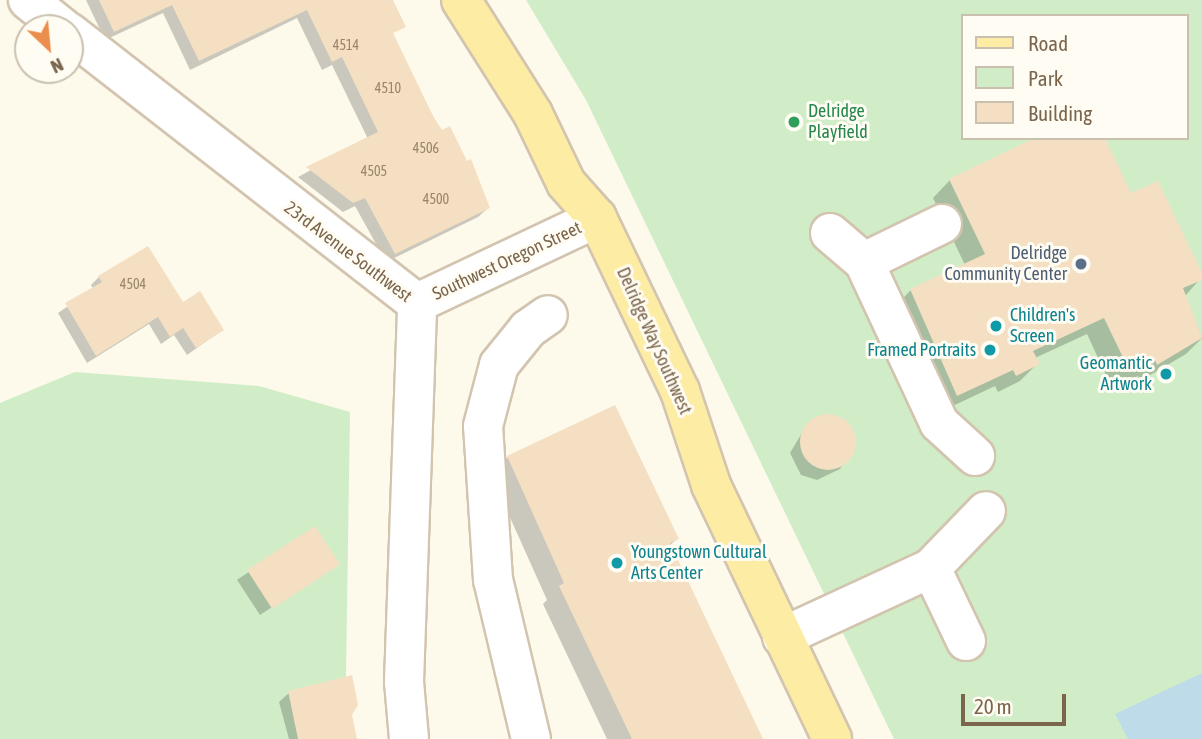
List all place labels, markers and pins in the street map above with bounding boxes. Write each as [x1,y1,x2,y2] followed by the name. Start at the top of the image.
[808,101,868,144] place label: Delridge Playfield
[786,114,802,130] marker: Delridge Playfield
[944,243,1067,286] place label: Delridge Community Center
[1073,256,1089,272] marker: Delridge Community Center
[1010,305,1075,348] place label: Children's Screen
[988,318,1004,334] marker: Children's Screen
[867,339,976,361] place label: Framed Portraits
[982,342,998,358] marker: Framed Portraits
[1080,353,1152,396] place label: Geomantic Artwork
[1158,366,1174,382] marker: Geomantic Artwork
[631,542,767,584] place label: Youngstown Cultural Arts Center
[609,555,625,571] marker: Youngstown Cultural Arts Center

